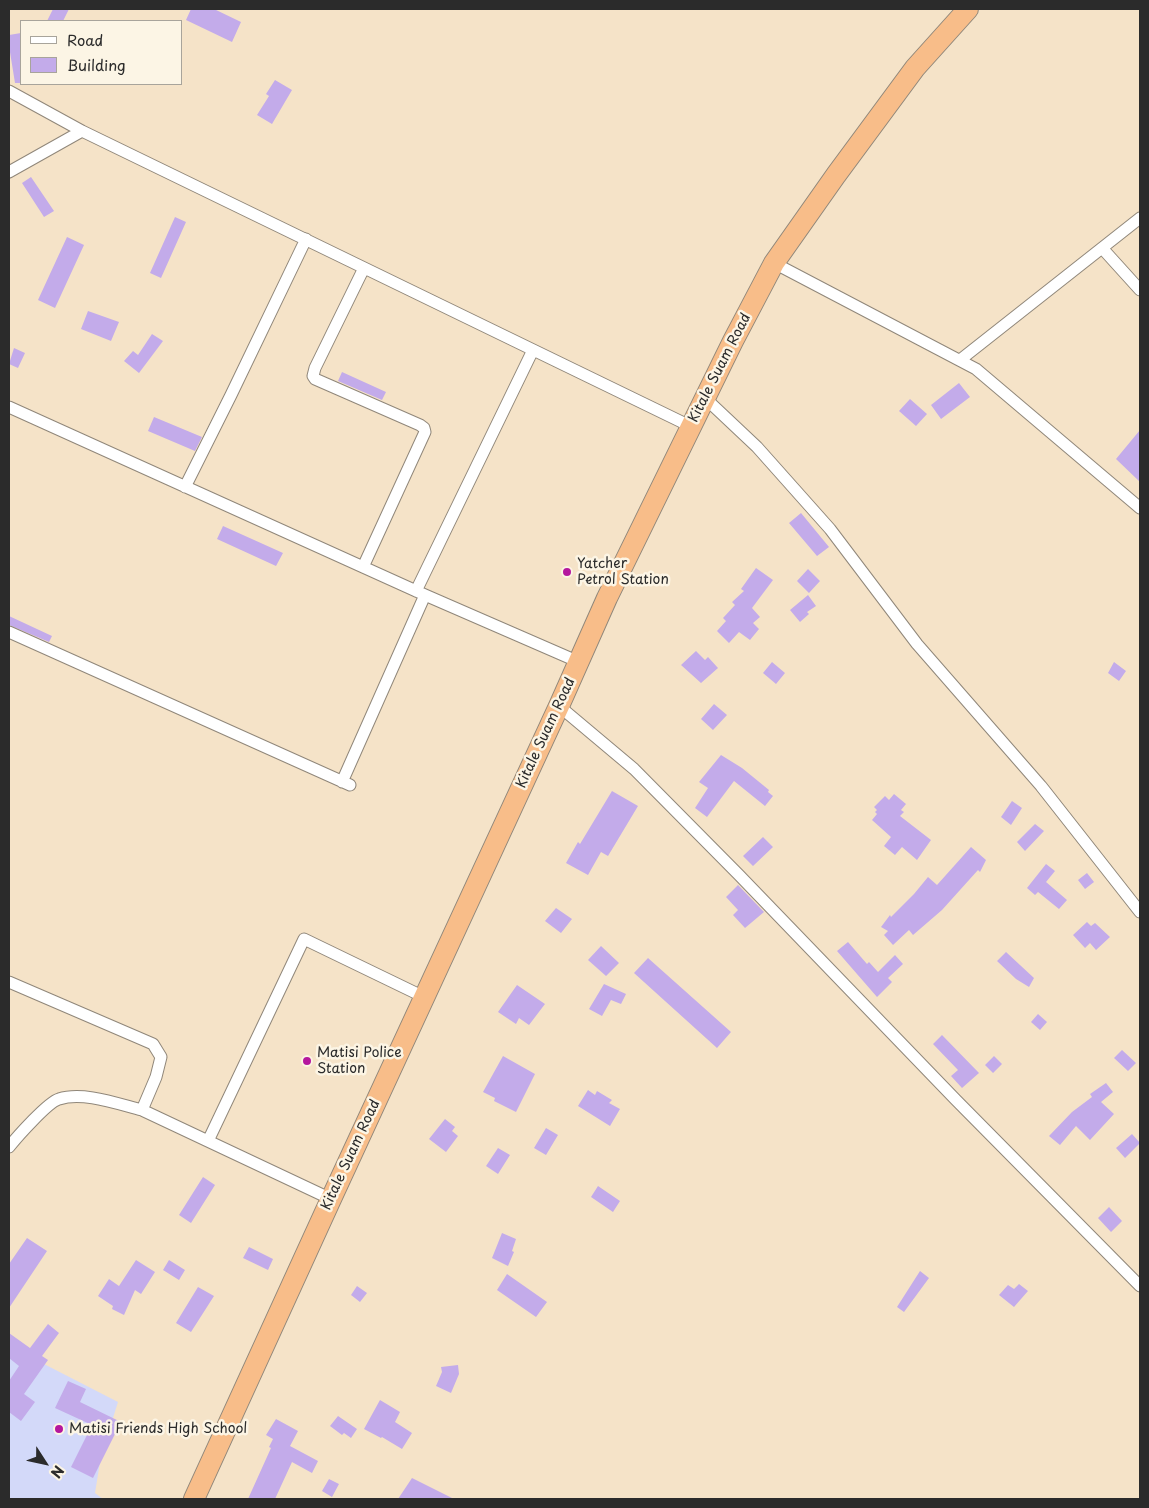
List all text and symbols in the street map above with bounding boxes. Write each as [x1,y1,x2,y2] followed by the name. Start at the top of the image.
[20,20,182,85] legend
[67,28,103,51] text: Road
[67,53,126,76] text: Building
[685,311,755,425] street label: Kitale Suam Road
[577,556,669,588] place label: Yatcher Petrol Station
[561,566,573,578] marker: Yatcher Petrol Station
[513,675,579,791] street label: Kitale Suam Road
[317,1045,402,1078] place label: Matisi Police Station
[301,1055,313,1067] marker: Matisi Police Station
[318,1097,384,1213] street label: Kitale Suam Road
[69,1421,247,1437] place label: Matisi Friends High School
[53,1423,65,1435] marker: Matisi Friends High School
[20,1438,70,1488] north arrow
[46,1461,69,1482] text: N

